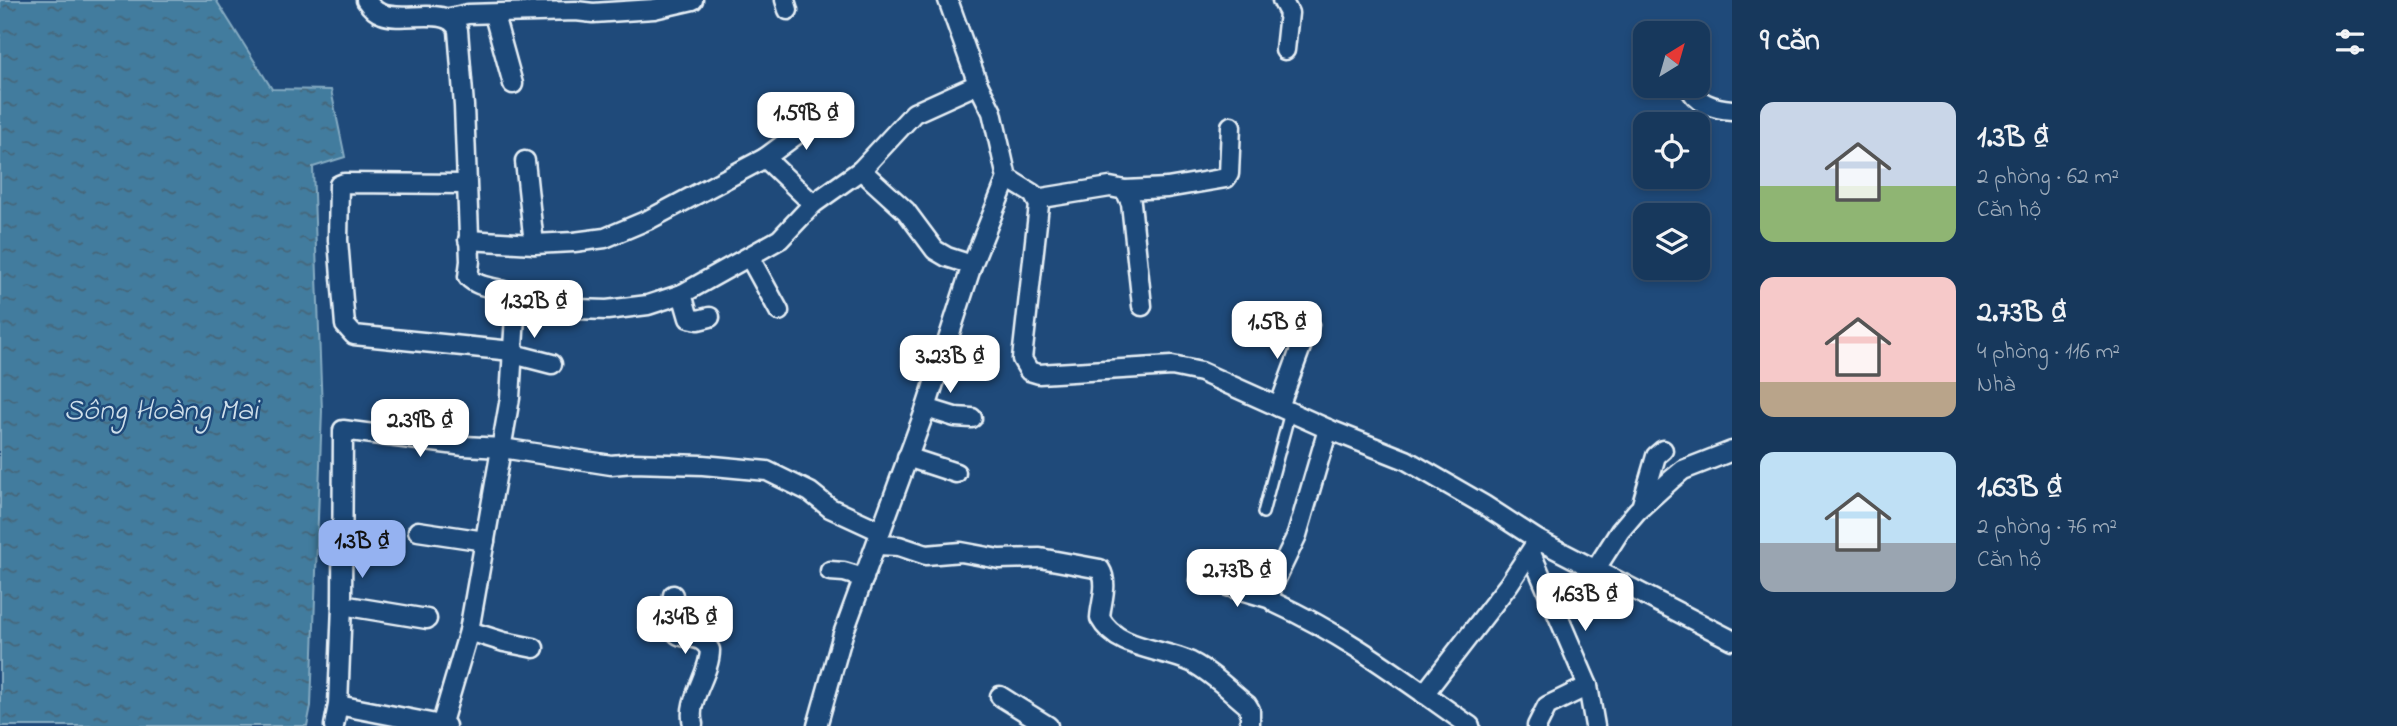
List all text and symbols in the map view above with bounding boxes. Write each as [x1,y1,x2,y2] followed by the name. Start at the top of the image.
[1760,20,1820,64] text: 9 căn
[1633,21,1710,98] north arrow
[1633,21,1710,280] map controls
[2331,23,2369,61] icon: filters
[741,92,871,152] pin: 1.59B ₫
[773,98,839,131] text: 1.59B ₫
[1633,112,1710,189] button: locate
[1977,117,2049,161] text: 1.3B ₫
[1816,130,1900,214] icon: home
[1977,161,2119,194] text: 2 phòng · 62 m²
[1977,194,2040,227] text: Căn hộ
[1633,203,1710,280] button: layers
[469,280,599,340] pin: 1.32B ₫
[501,286,567,319] text: 1.32B ₫
[1977,292,2066,336] text: 2.73B ₫
[1220,302,1334,361] pin: 1.5B ₫
[1816,305,1900,389] icon: home
[1248,307,1306,340] text: 1.5B ₫
[885,336,1015,395] pin: 3.23B ₫
[1977,336,2120,369] text: 4 phòng · 116 m²
[916,341,984,374] text: 3.23B ₫
[1977,369,2015,402] text: Nhà
[64,390,261,434] water label: Sông Hoàng Mai
[355,400,485,459] pin: 2.39B ₫
[387,405,453,438] text: 2.39B ₫
[1977,467,2062,511] text: 1.63B ₫
[1816,480,1900,564] icon: home
[1977,511,2117,544] text: 2 phòng · 76 m²
[305,520,419,580] pin: 1.3B ₫
[335,526,389,559] text: 1.3B ₫
[1977,544,2040,577] text: Căn hộ
[1172,550,1302,609] pin: 2.73B ₫
[1203,555,1271,588] text: 2.73B ₫
[1520,574,1650,633] pin: 1.63B ₫
[1553,579,1617,612] text: 1.63B ₫
[620,596,750,656] pin: 1.34B ₫
[653,602,717,635] text: 1.34B ₫

